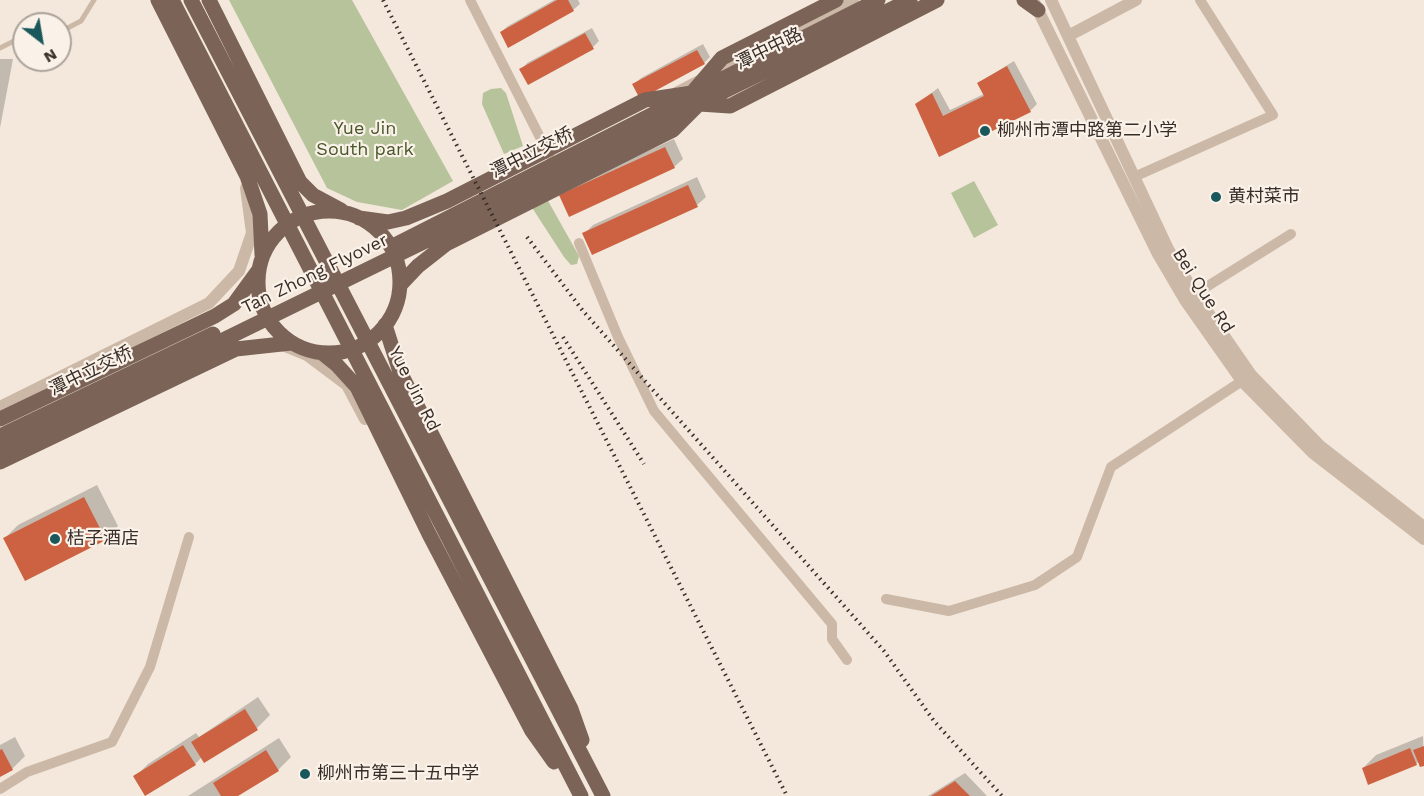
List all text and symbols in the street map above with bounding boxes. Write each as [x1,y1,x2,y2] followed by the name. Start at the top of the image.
[12,12,72,72] north arrow
[732,24,806,74] street label: 潭中中路
[41,45,60,67] text: N
[316,118,414,160] park label: Yue Jin South park
[997,120,1177,142] place label: 柳州市潭中路第二小学
[487,123,577,183] street label: 潭中立交桥
[978,124,992,138] marker: 柳州市潭中路第二小学
[1228,186,1300,208] place label: 黄村菜市
[1209,190,1223,204] marker: 黄村菜市
[238,229,392,319] street label: Tan Zhong Flyover
[1167,244,1239,338] street label: Bei Que Rd
[46,342,136,400] street label: 潭中立交桥
[383,343,445,435] street label: Yue Jin Rd
[67,528,139,550] place label: 桔子酒店
[48,532,62,546] marker: 桔子酒店
[317,763,479,785] place label: 柳州市第三十五中学
[298,767,312,781] marker: 柳州市第三十五中学

